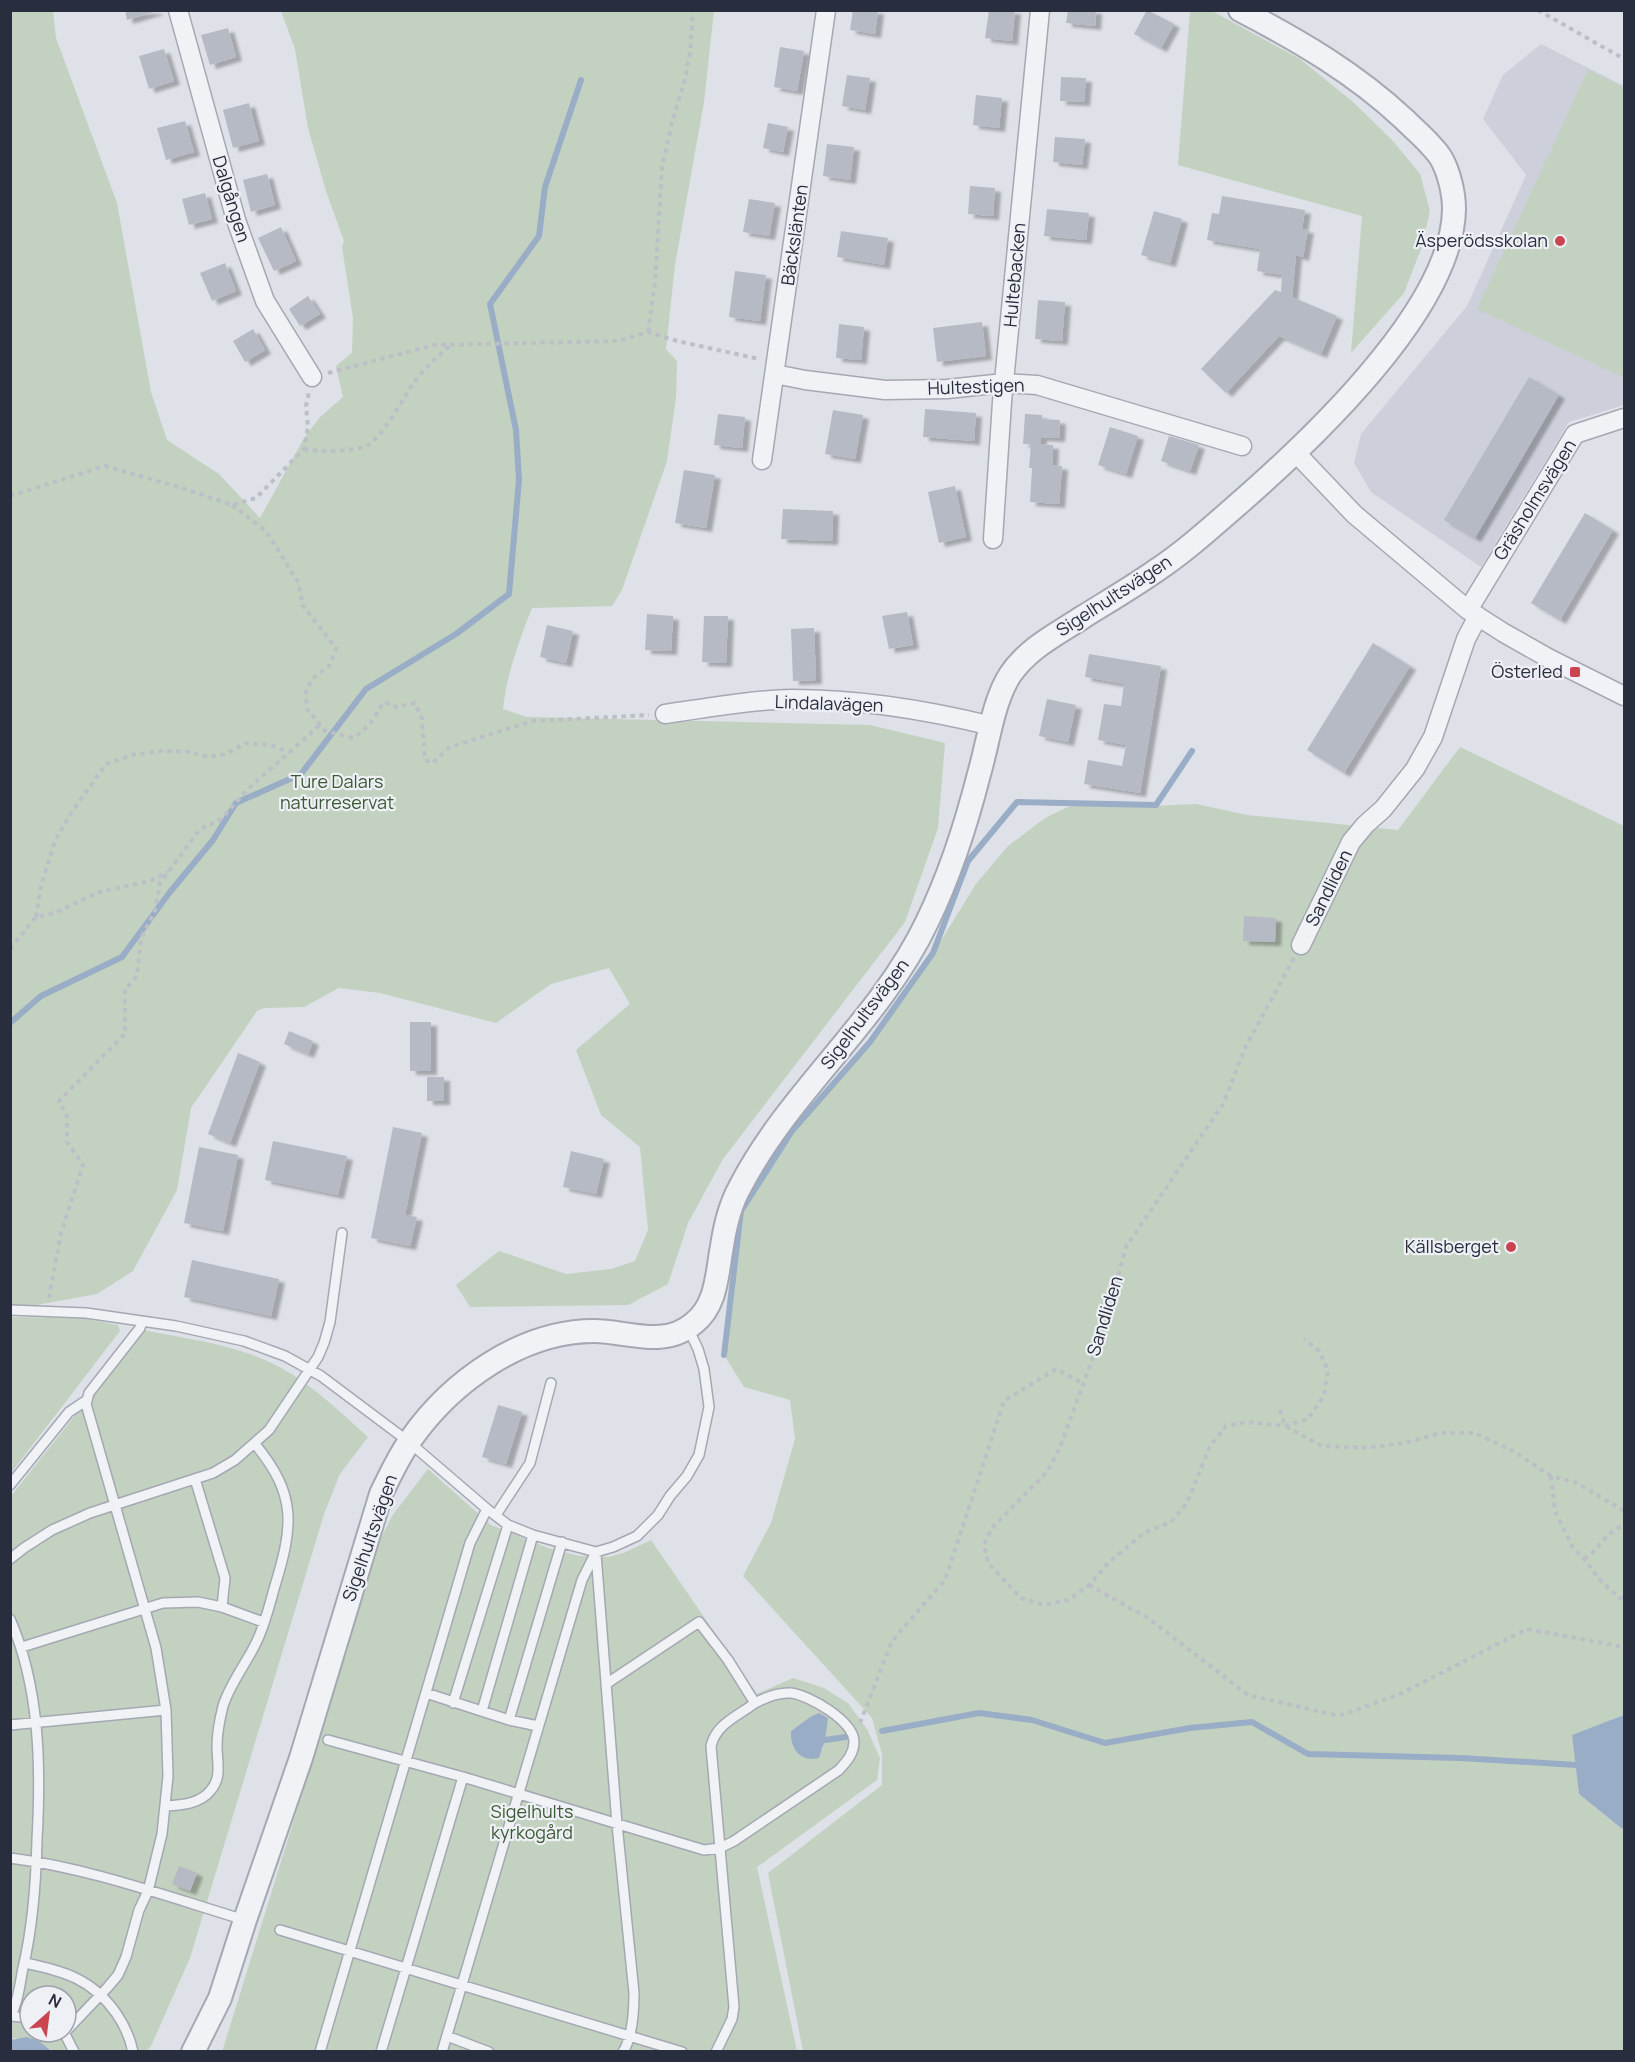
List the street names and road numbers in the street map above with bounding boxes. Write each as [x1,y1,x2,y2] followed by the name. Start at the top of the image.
[207,153,256,245] street label: Dalgången
[775,183,813,287] street label: Bäckslänten
[997,222,1031,328] street label: Hultebacken
[927,372,1025,400] street label: Hultestigen
[1487,434,1581,565] street label: Gräsholmsvägen
[1051,549,1176,641] street label: Sigelhultsvägen
[774,689,884,717] street label: Lindalavägen
[1299,845,1357,930] street label: Sandliden
[815,953,914,1074] street label: Sigelhultsvägen
[1081,1273,1128,1359] street label: Sandliden
[336,1471,402,1604] street label: Sigelhultsvägen

